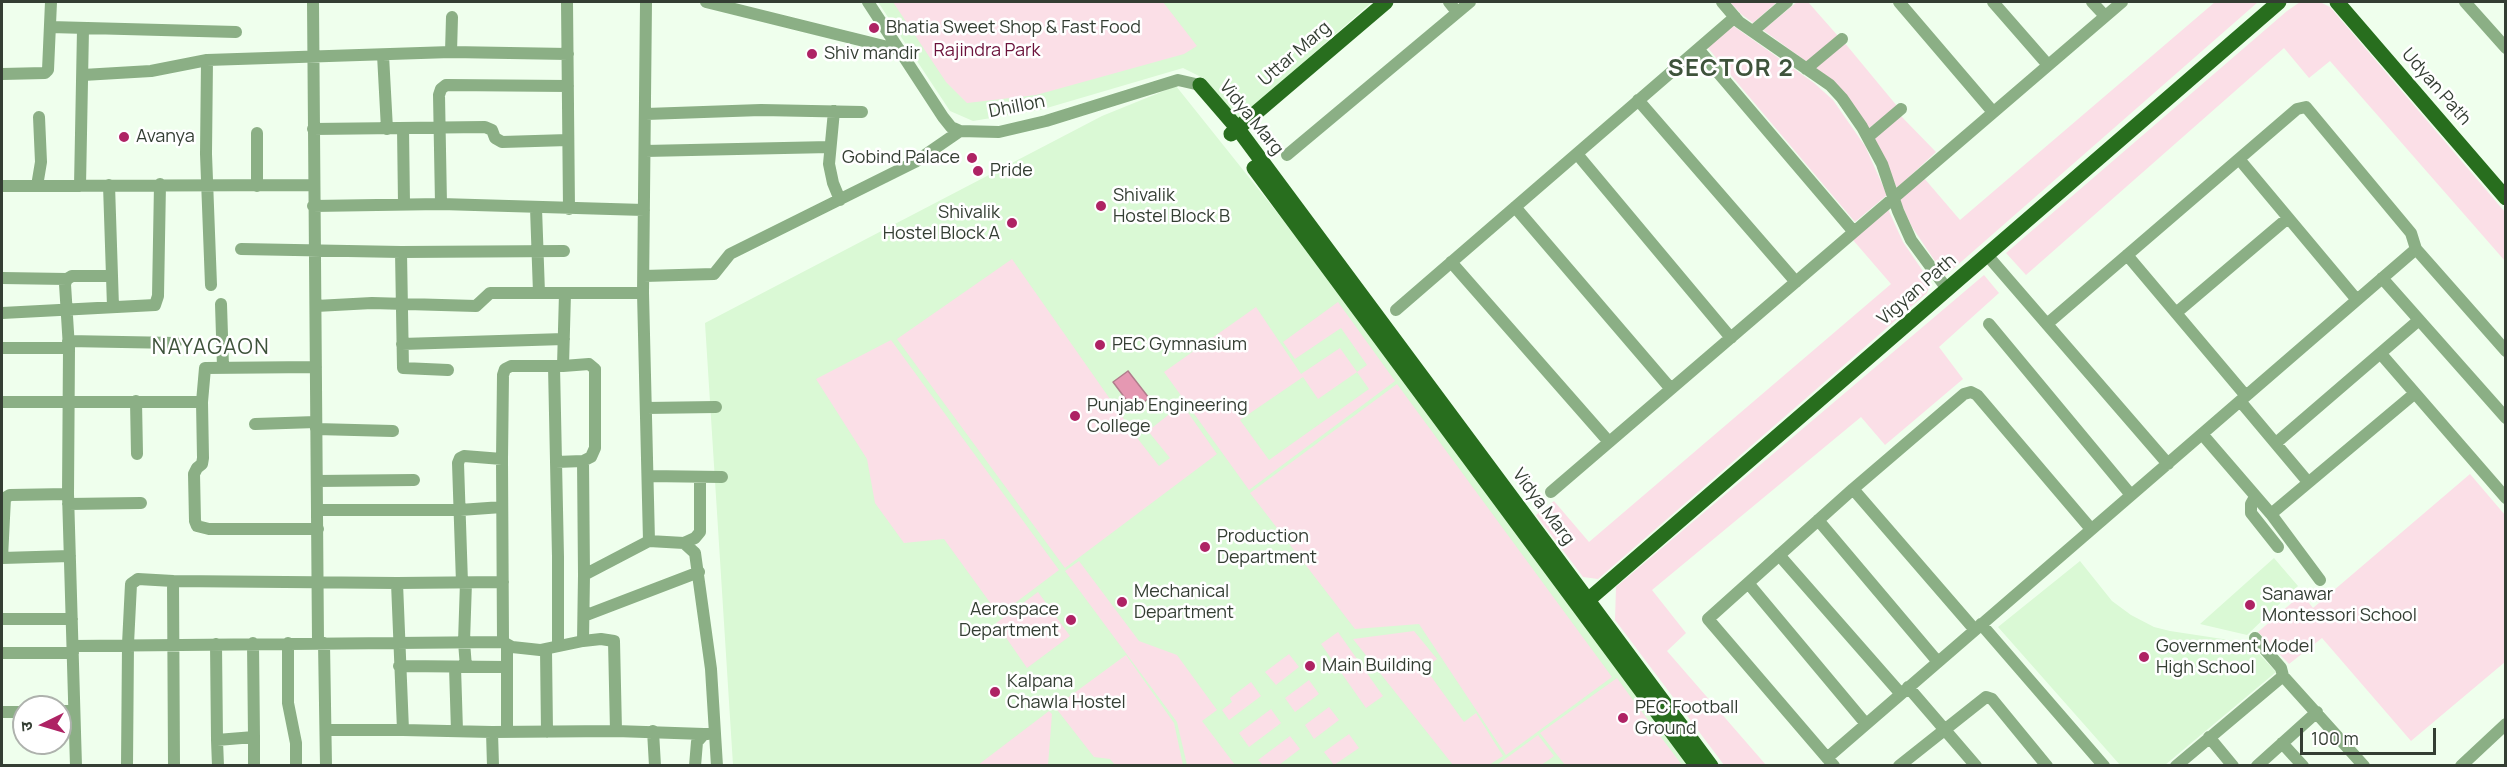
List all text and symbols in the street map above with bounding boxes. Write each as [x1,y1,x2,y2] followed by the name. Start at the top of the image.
[886,17,1141,39] place label: Bhatia Sweet Shop & Fast Food
[1255,17,1335,91] street label: Uttar Marg
[867,21,881,35] marker: Bhatia Sweet Shop & Fast Food
[934,40,1040,62] park label: Rajindra Park
[824,43,920,65] place label: Shiv mandir
[2397,44,2475,130] street label: Udyan Path
[805,47,819,61] marker: Shiv mandir
[1668,55,1794,83] district label: SECTOR 2
[1214,76,1288,160] street label: Vidya Marg
[987,91,1047,123] street label: Dhillon
[136,126,195,148] place label: Avanya
[117,130,131,144] marker: Avanya
[842,147,960,169] place label: Gobind Palace
[965,151,979,165] marker: Gobind Palace
[990,160,1033,182] place label: Pride
[971,164,985,178] marker: Pride
[1113,185,1230,228] place label: Shivalik Hostel Block B
[1094,199,1108,213] marker: Shivalik Hostel Block B
[883,202,1000,244] place label: Shivalik Hostel Block A
[1005,216,1019,230] marker: Shivalik Hostel Block A
[1873,250,1961,330] street label: Vigyan Path
[1112,334,1247,356] place label: PEC Gymnasium
[152,335,270,361] district label: NAYAGAON
[1093,338,1107,352] marker: PEC Gymnasium
[1087,395,1248,438] place label: Punjab Engineering College
[1068,409,1082,423] marker: Punjab Engineering College
[1507,465,1579,549] street label: Vidya Marg
[1217,526,1317,568] place label: Production Department
[1198,540,1212,554] marker: Production Department
[1134,581,1234,624] place label: Mechanical Department
[2262,584,2417,626] place label: Sanawar Montessori School
[1115,595,1129,609] marker: Mechanical Department
[2243,598,2257,612] marker: Sanawar Montessori School
[959,599,1059,642] place label: Aerospace Department
[1064,613,1078,627] marker: Aerospace Department
[2156,636,2314,678] place label: Government Model High School
[2137,650,2151,664] marker: Government Model High School
[1322,655,1432,677] place label: Main Building
[1303,659,1317,673] marker: Main Building
[1007,671,1126,714] place label: Kalpana Chawla Hostel
[988,685,1002,699] marker: Kalpana Chawla Hostel
[12,695,72,755] north arrow
[1635,697,1739,740] place label: PEC Football Ground
[1616,711,1630,725] marker: PEC Football Ground
[2303,716,2440,754] scale bar
[15,721,37,732] text: उ
[2311,726,2359,750] text: 100 m

